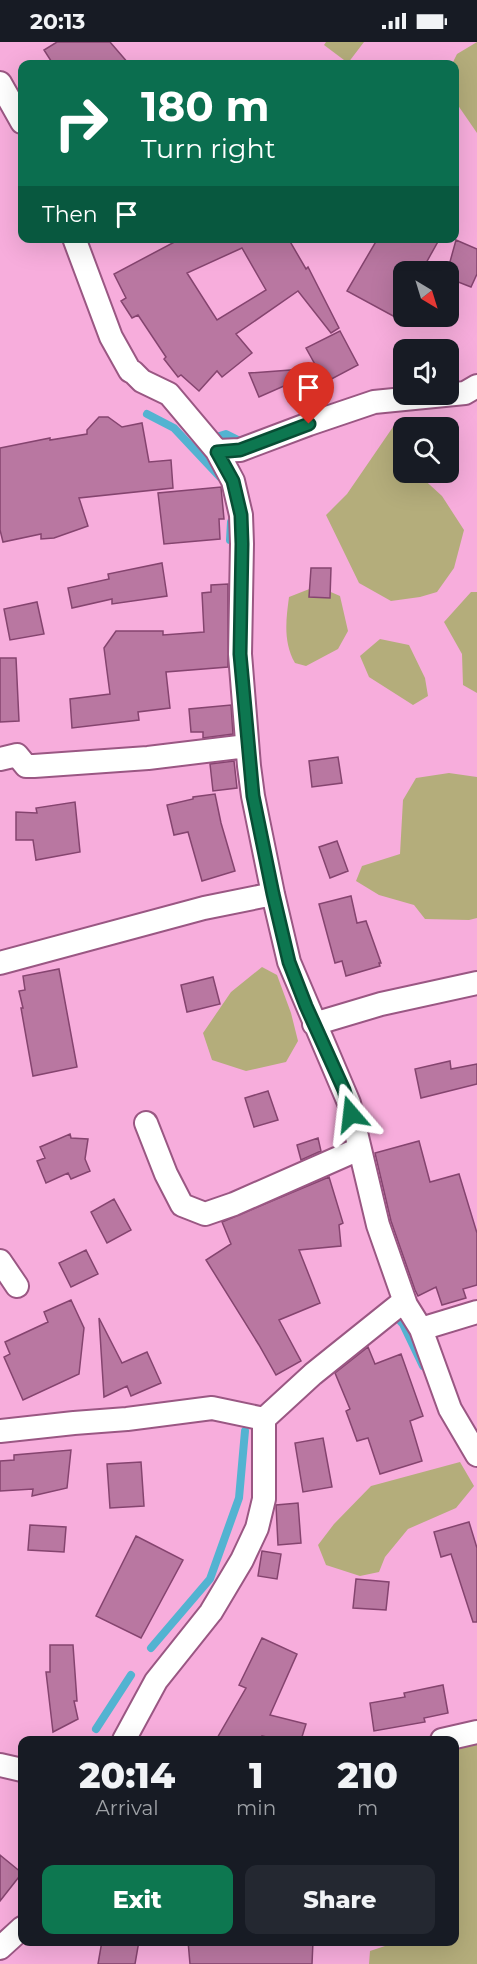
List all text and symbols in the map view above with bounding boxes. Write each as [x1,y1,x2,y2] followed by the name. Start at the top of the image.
[30,8,85,35] text: 20:13
[141,80,270,132] text: 180 m
[42,84,120,162] icon: right
[141,132,276,165] text: Turn right
[110,198,143,231] icon: arrive
[42,201,98,228] text: Then
[393,261,459,327] north arrow
[393,261,459,483] map controls
[393,339,459,405] button: sound
[283,362,334,424] pin
[292,371,325,404] icon: arrive
[393,417,459,483] button: search
[319,1082,383,1146] position arrow
[79,1753,175,1797] text: 20:14
[249,1753,263,1797] text: 1
[337,1753,398,1797] text: 210
[96,1796,159,1820] text: Arrival
[236,1796,276,1820] text: min
[357,1796,378,1820] text: m
[42,1865,233,1934] button: Exit
[245,1865,435,1934] button: Share

